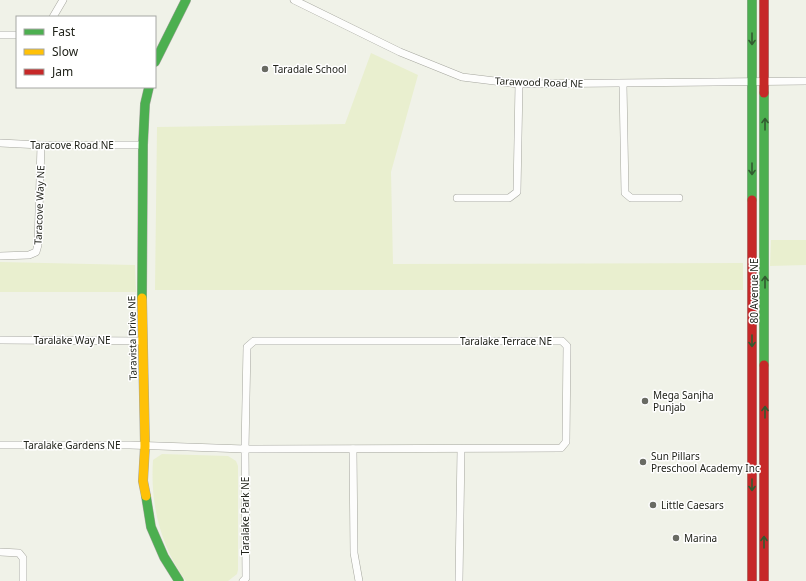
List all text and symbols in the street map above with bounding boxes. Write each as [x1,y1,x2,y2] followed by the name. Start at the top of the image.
[16,16,156,88] legend
[52,23,76,40] text: Fast
[748,32,756,45] one-way arrow
[52,43,79,60] text: Slow
[273,62,347,76] place label: Taradale School
[51,63,73,80] text: Jam
[260,64,270,74] marker: Taradale School
[495,73,583,91] street label: Tarawood Road NE
[761,118,769,131] one-way arrow
[30,138,114,152] street label: Taracove Road NE
[748,162,756,175] one-way arrow
[31,165,47,245] street label: Taracove Way NE
[747,259,761,323] street label: 80 Avenue NE
[761,276,769,289] one-way arrow
[124,296,140,380] street label: Taravista Drive NE
[33,333,111,347] street label: Taralake Way NE
[460,334,552,348] street label: Taralake Terrace NE
[748,334,756,347] one-way arrow
[653,388,714,414] place label: Mega Sanjha Punjab
[640,396,650,406] marker: Mega Sanjha Punjab
[761,406,769,419] one-way arrow
[23,438,121,452] street label: Taralake Gardens NE
[651,449,760,475] place label: Sun Pillars Preschool Academy Inc
[638,457,648,467] marker: Sun Pillars Preschool Academy Inc
[238,477,252,555] street label: Taralake Park NE
[748,478,756,491] one-way arrow
[661,498,724,512] place label: Little Caesars
[648,500,658,510] marker: Little Caesars
[684,531,717,545] place label: Marina
[671,533,681,543] marker: Marina
[760,536,768,549] one-way arrow

